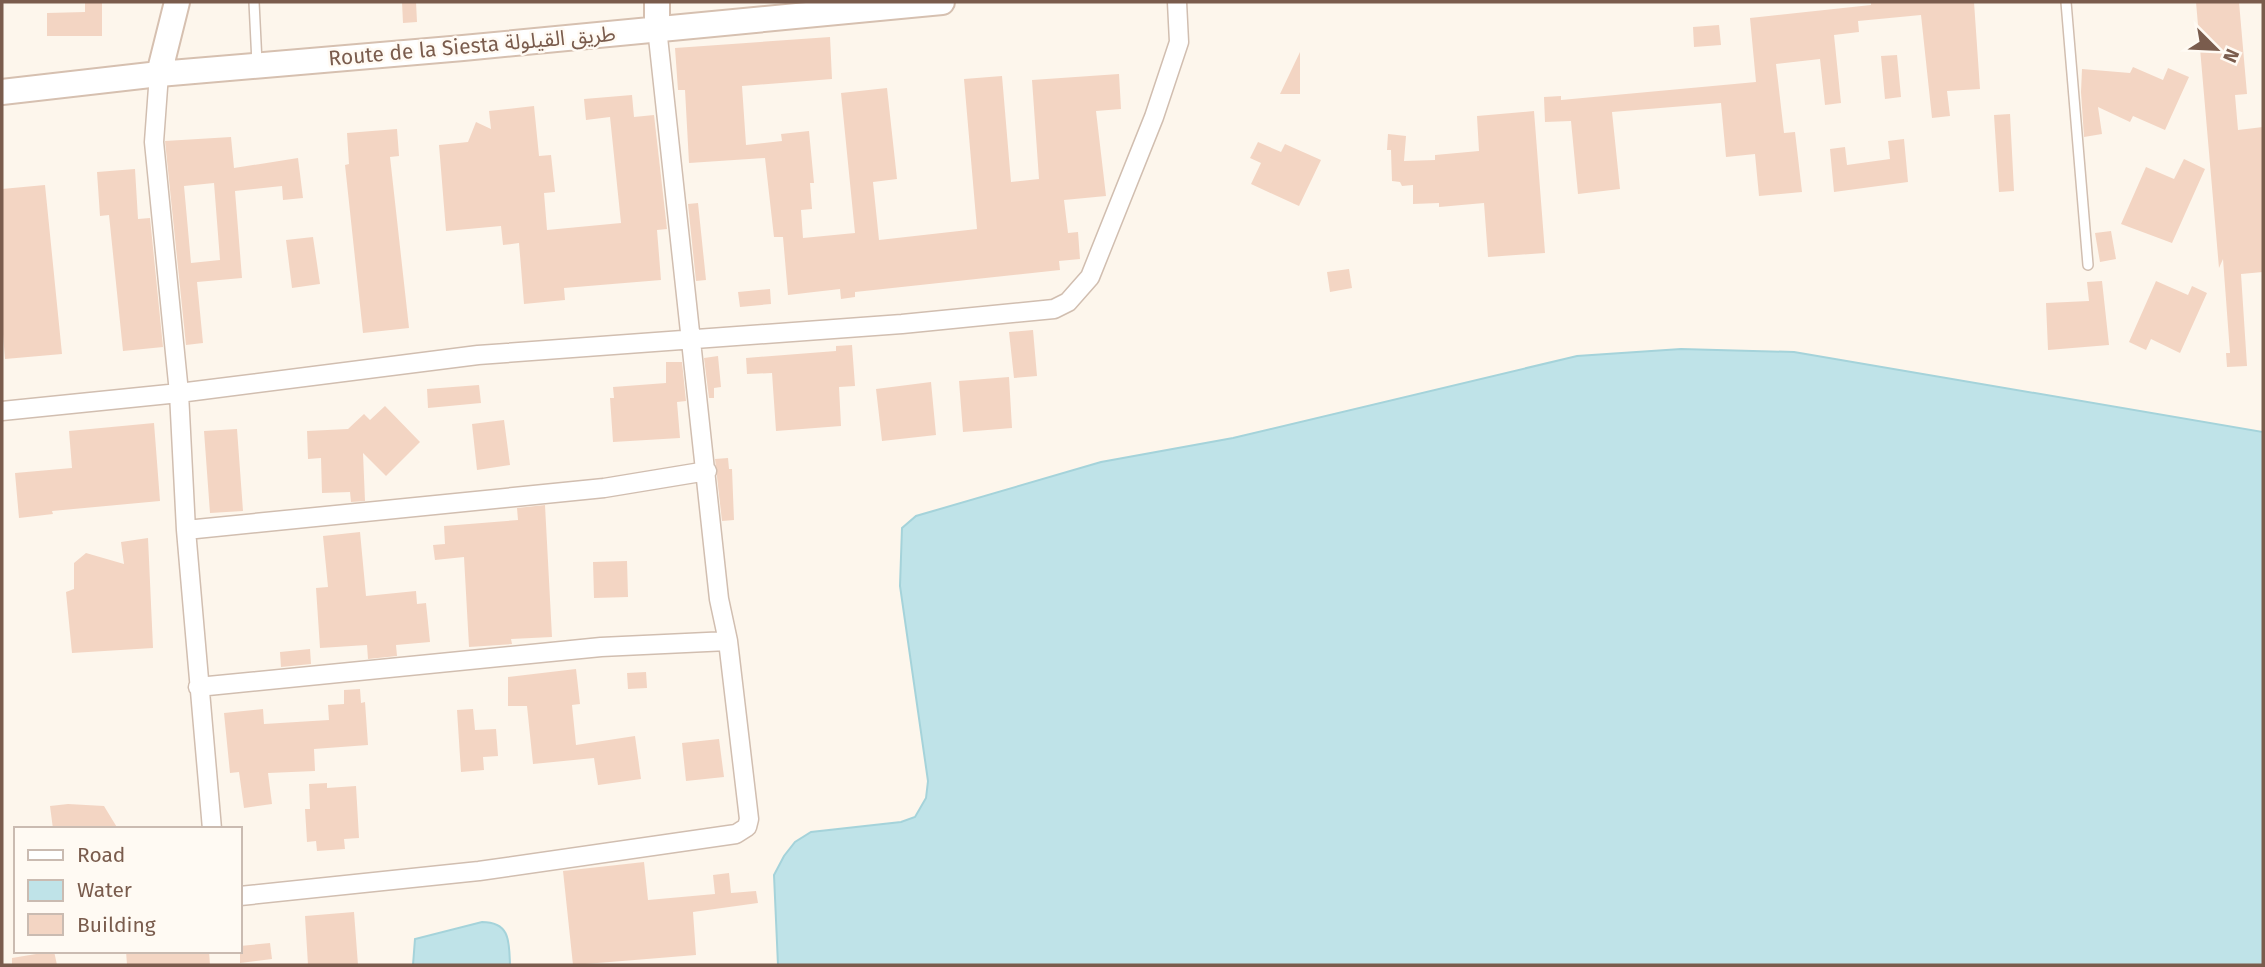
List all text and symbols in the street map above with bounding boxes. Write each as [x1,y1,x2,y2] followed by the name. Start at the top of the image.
[2181,14,2251,84] north arrow
[327,20,617,72] street label: Route de la Siesta طريق القيلولة
[2218,45,2244,66] text: N
[14,827,242,953] legend
[77,842,125,868] text: Road
[77,877,132,903] text: Water
[77,912,156,938] text: Building

